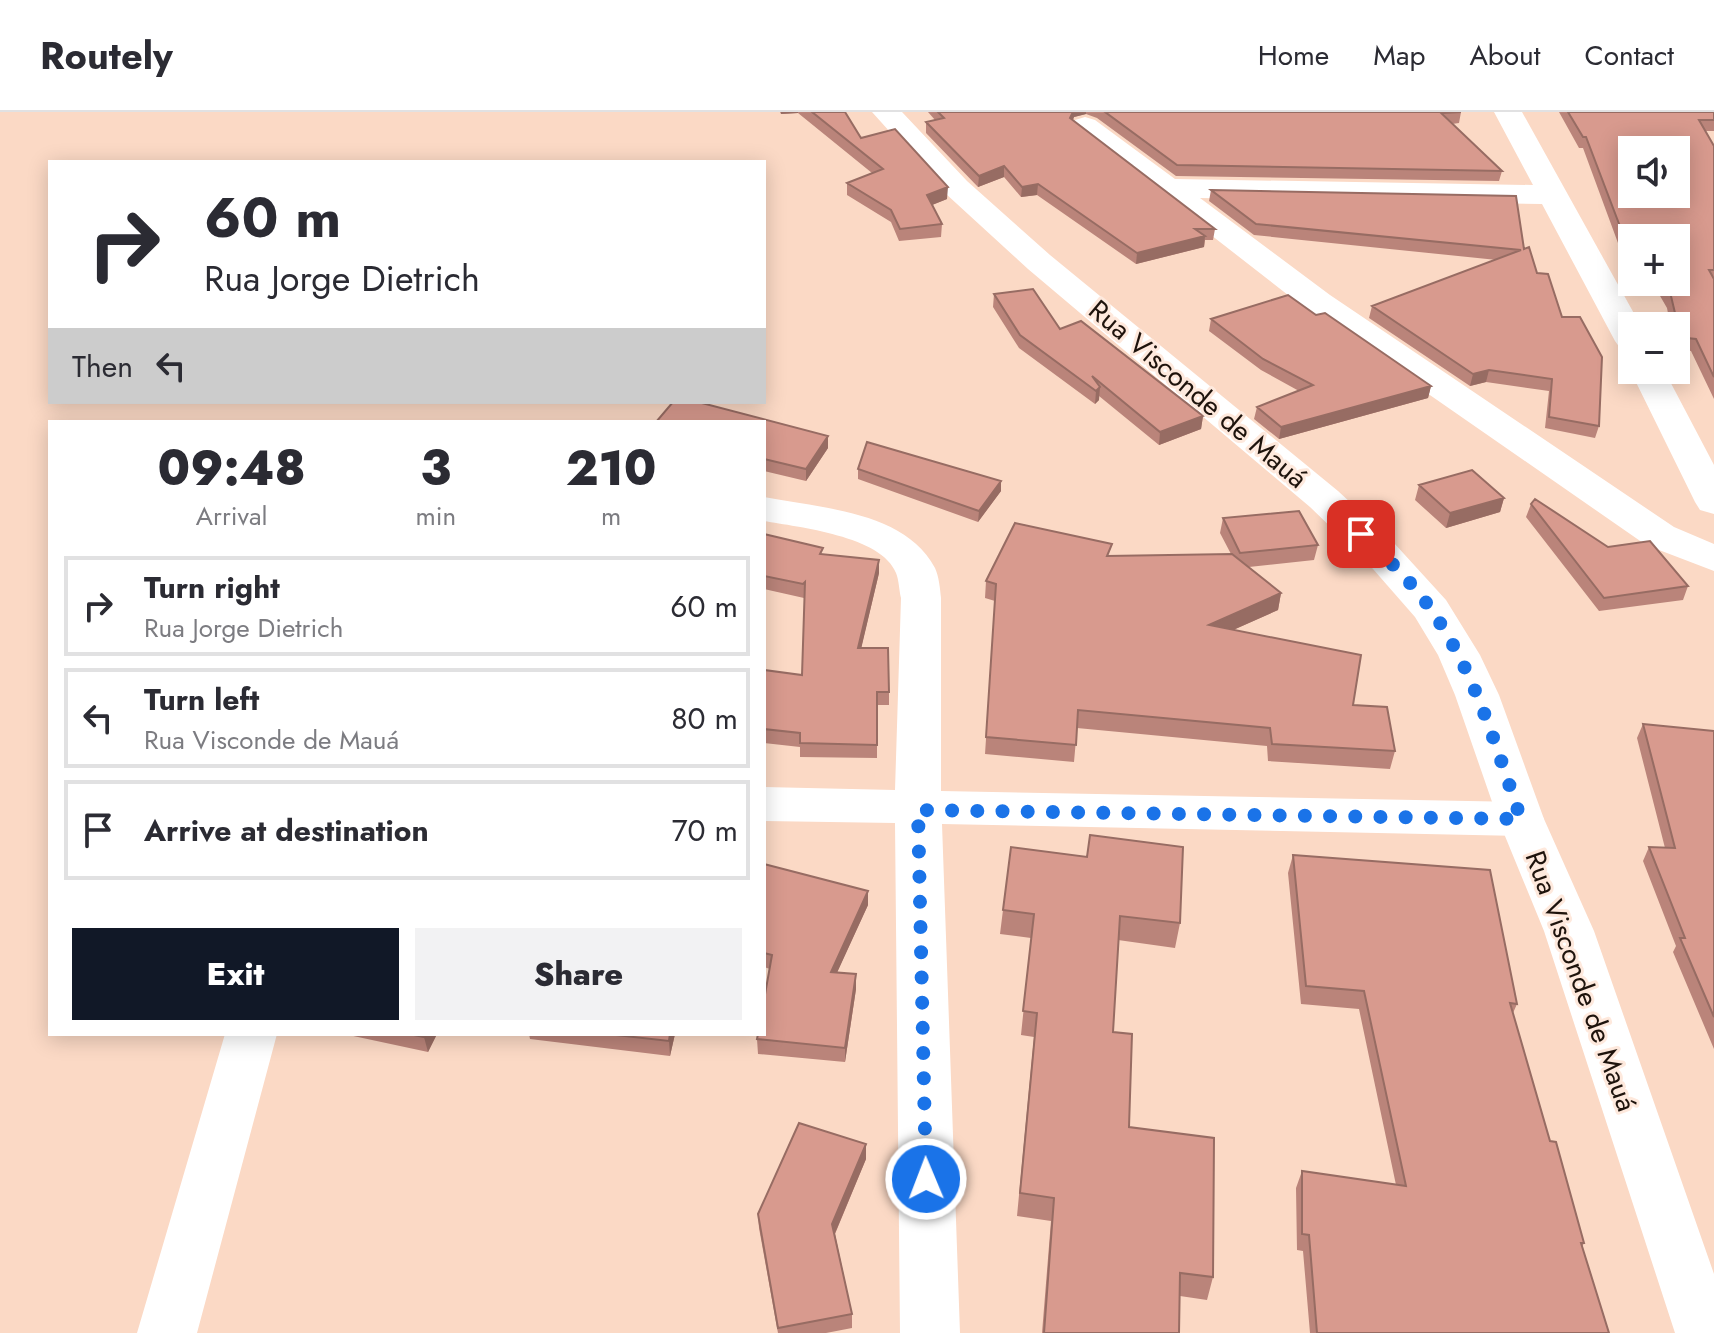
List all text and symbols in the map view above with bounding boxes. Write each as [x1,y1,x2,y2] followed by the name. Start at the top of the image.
[40,28,173,83] text: Routely
[1258,35,1329,76] text: Home
[1373,35,1425,76] text: Map
[1469,35,1541,76] text: About
[1585,35,1674,76] text: Contact
[1618,136,1690,384] map controls
[1618,136,1690,208] button: sound
[204,177,341,258] text: 60 m
[72,192,176,296] icon: right
[1618,224,1690,296] button: +
[204,252,480,304] text: Rua Jorge Dietrich
[1080,290,1316,498] street label: Rua Visconde de Mauá
[1618,312,1690,384] button: −
[149,344,193,388] icon: left
[72,345,133,388] text: Then
[158,434,306,503] text: 09:48
[420,434,451,503] text: 3
[566,434,656,503] text: 210
[196,497,268,535] text: Arrival
[415,497,456,535] text: min
[601,497,621,535] text: m
[1327,500,1395,568] pin
[1339,512,1383,556] icon: arrive
[144,566,280,609] text: Turn right
[76,584,120,628] icon: right
[670,585,738,628] text: 60 m
[144,609,343,647] text: Rua Jorge Dietrich
[144,678,259,721] text: Turn left
[76,696,120,740] icon: left
[671,697,738,740] text: 80 m
[144,721,399,759] text: Rua Visconde de Mauá
[76,808,120,852] icon: arrive
[144,809,429,852] text: Arrive at destination
[672,809,738,852] text: 70 m
[1515,845,1647,1117] street label: Rua Visconde de Mauá
[72,928,399,1020] button: Exit
[415,928,742,1020] button: Share
[884,1137,968,1221] position arrow

